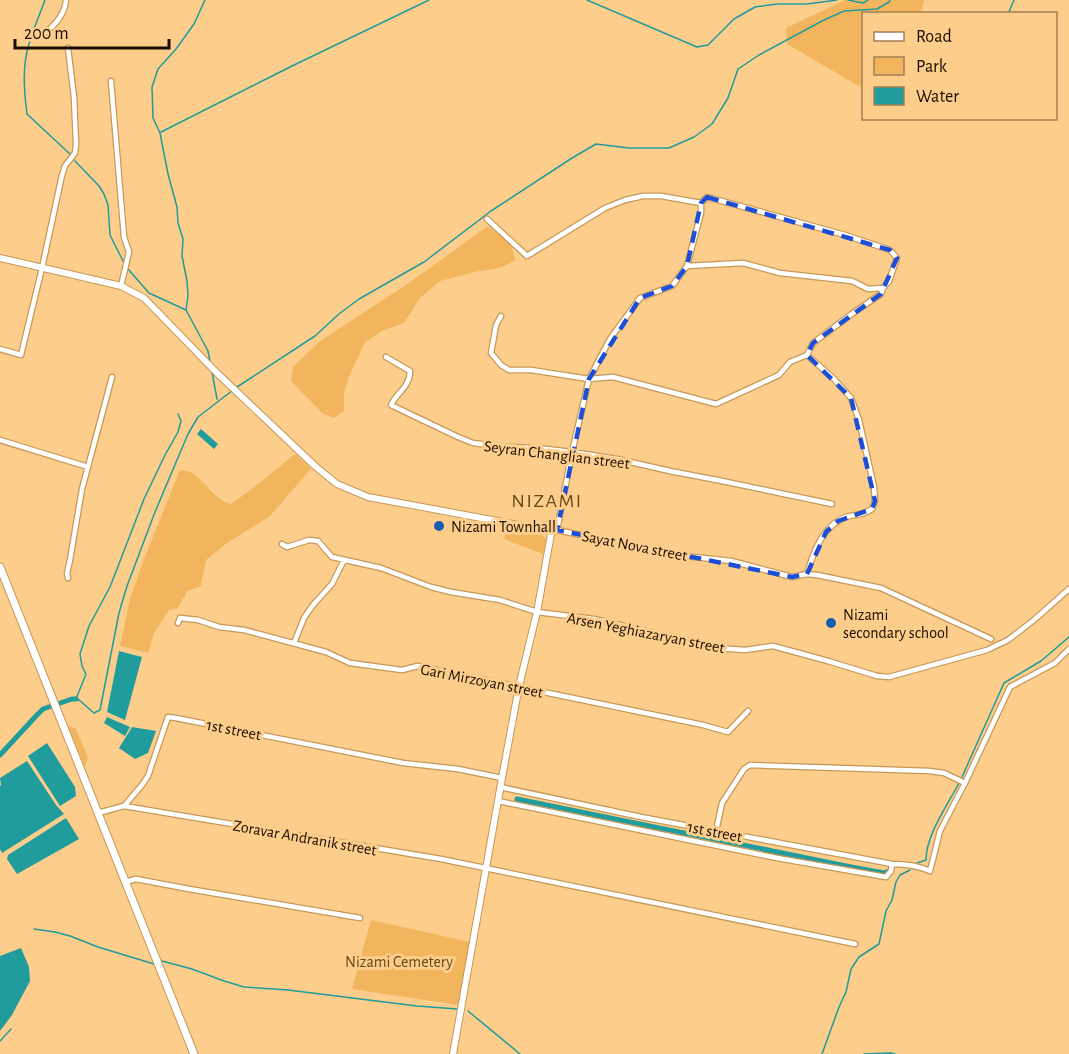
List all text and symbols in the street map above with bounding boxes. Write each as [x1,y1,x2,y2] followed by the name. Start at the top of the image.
[15,12,170,50] scale bar
[862,12,1057,120] legend
[24,25,69,43] text: 200 m
[916,28,952,46] text: Road
[916,58,948,76] text: Park
[916,88,959,106] text: Water
[483,438,631,473] street label: Seyran Changlian street
[511,491,583,511] district label: NIZAMI
[432,519,446,533] marker: Nizami Townhall
[451,519,556,535] place label: Nizami Townhall
[581,528,689,565] street label: Sayat Nova street
[843,607,949,642] place label: Nizami secondary school
[565,610,726,657] street label: Arsen Yeghiazaryan street
[824,616,838,630] marker: Nizami secondary school
[419,661,545,702] street label: Gari Mirzoyan street
[205,717,262,743] street label: 1st street
[232,817,378,858] street label: Zoravar Andranik street
[686,819,743,845] street label: 1st street
[345,954,453,971] park label: Nizami Cemetery

